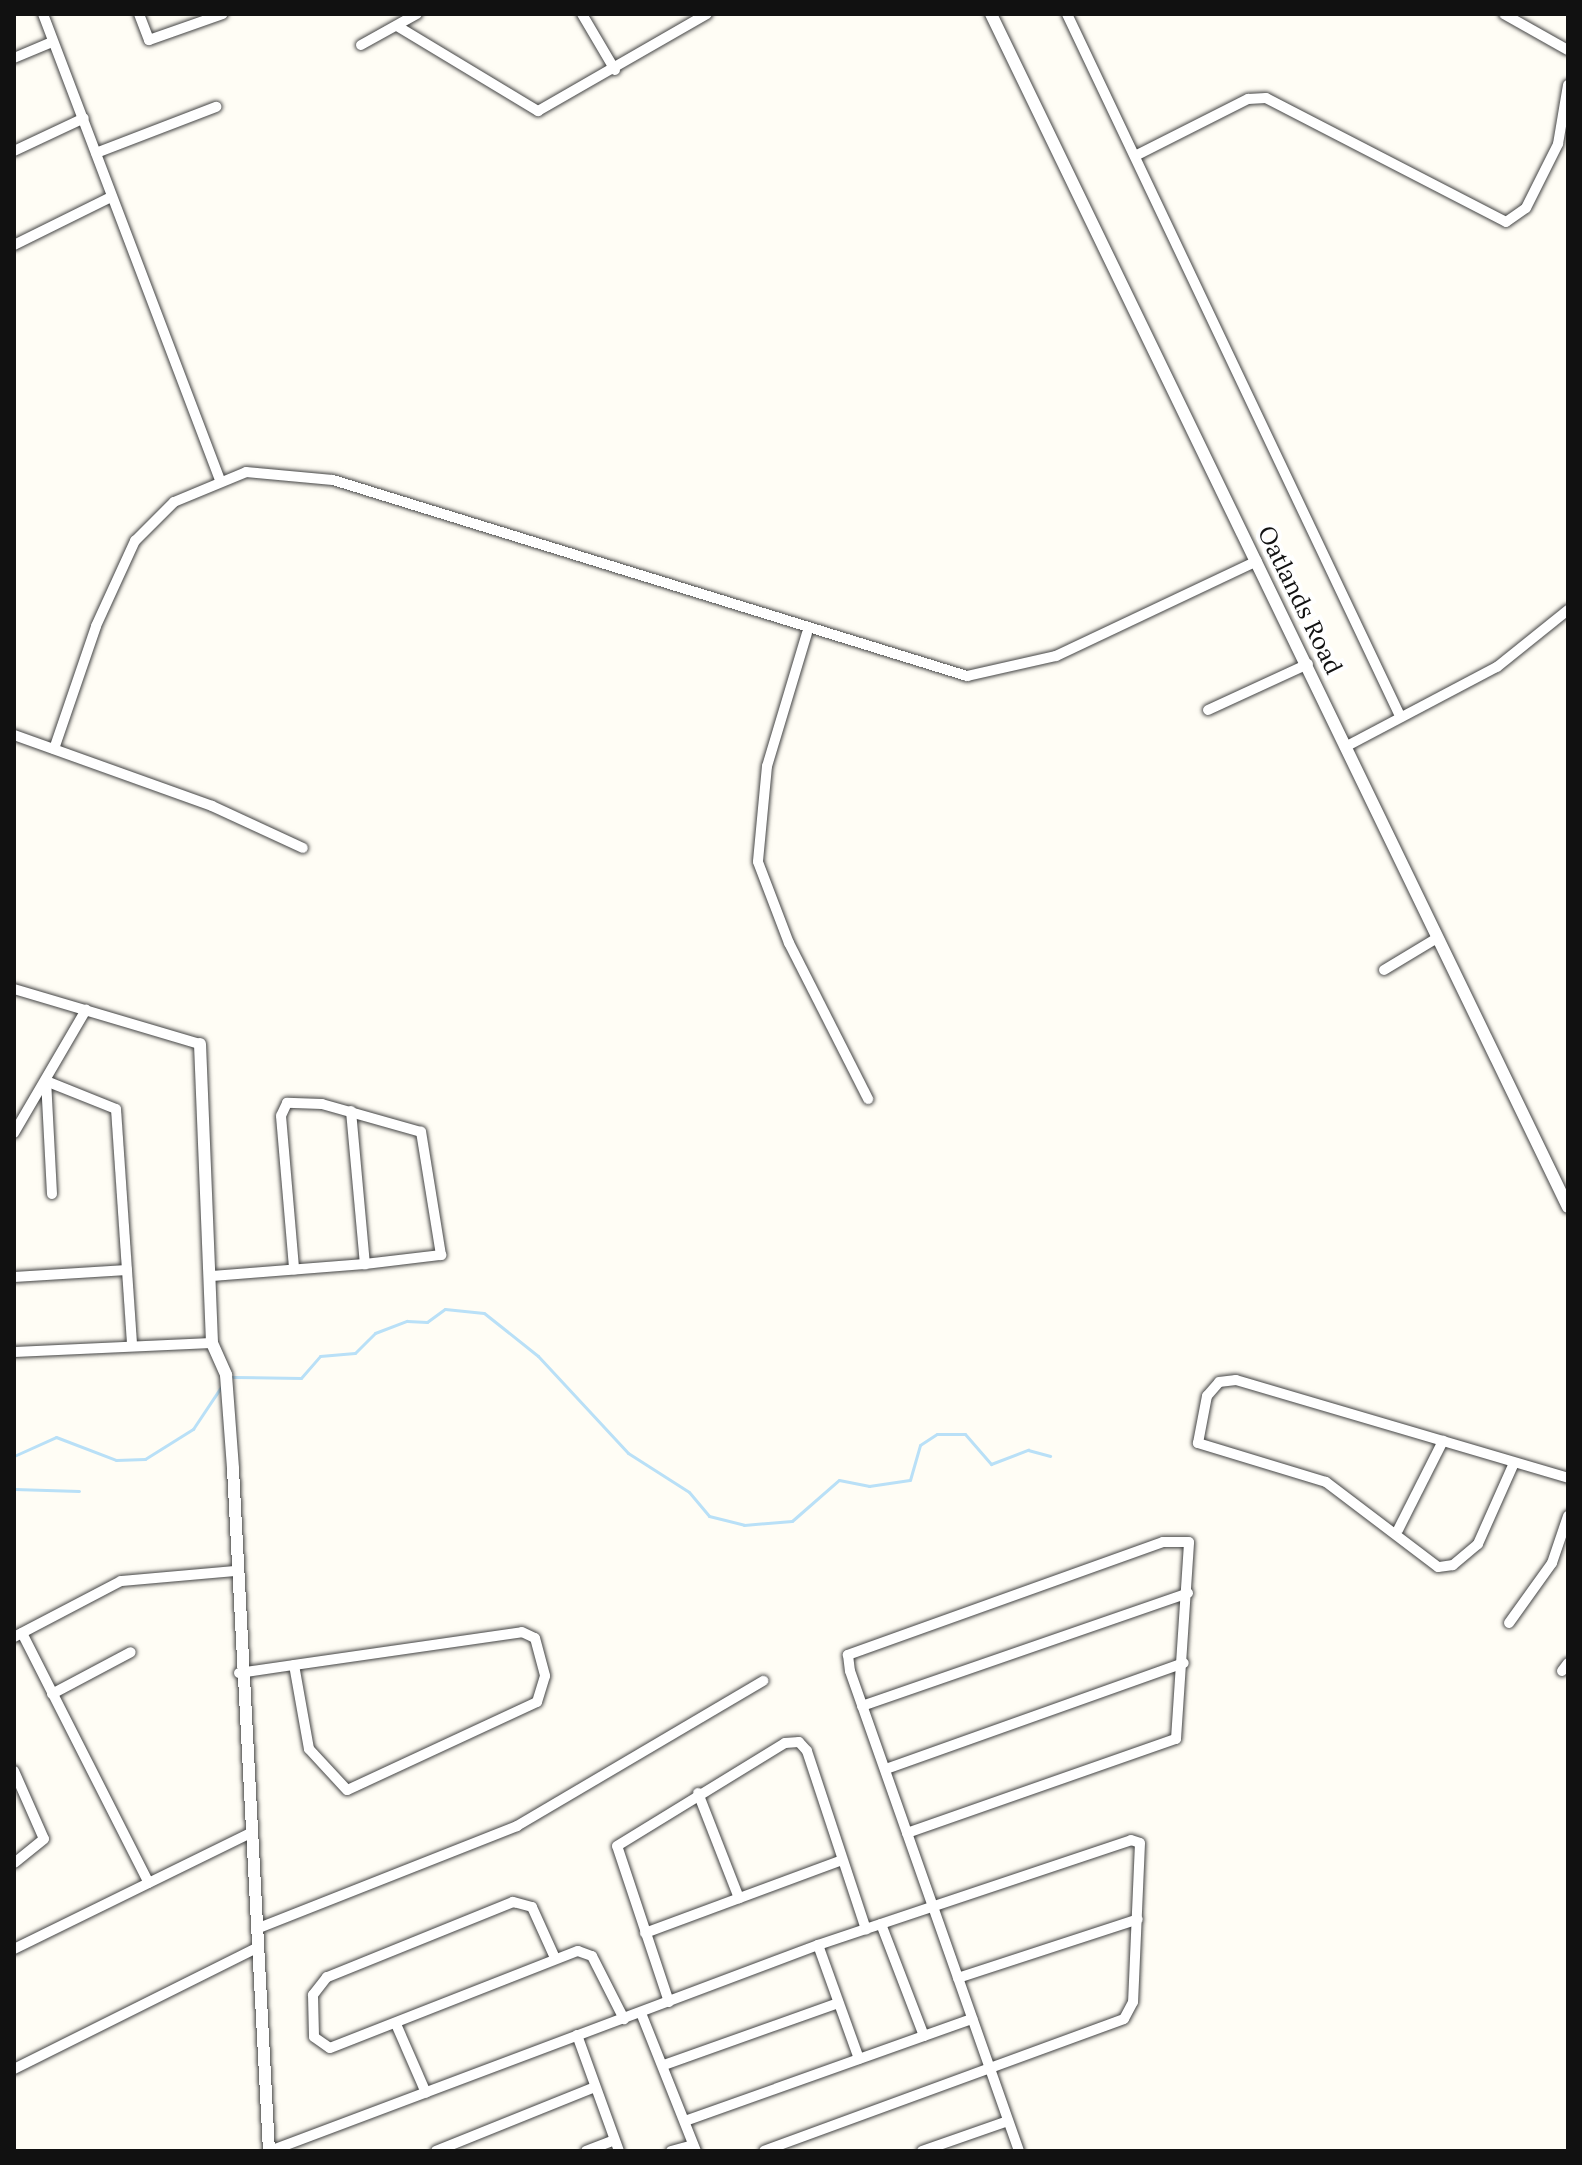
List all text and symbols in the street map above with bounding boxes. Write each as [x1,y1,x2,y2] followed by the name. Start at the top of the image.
[1252,521,1348,679] street label: Oatlands Road

